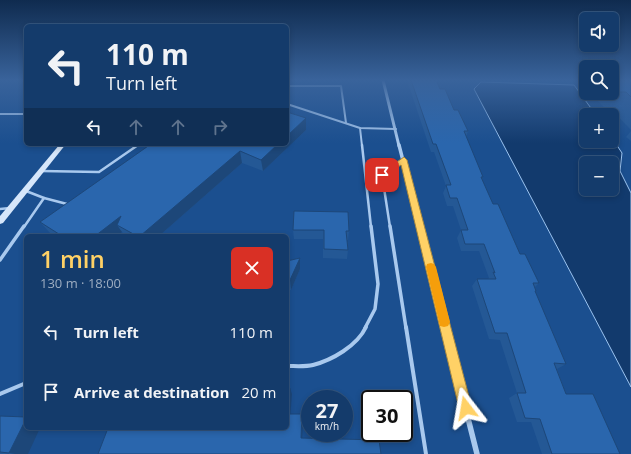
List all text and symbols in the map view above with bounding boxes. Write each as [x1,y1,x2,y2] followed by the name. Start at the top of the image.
[579,12,619,196] map controls
[579,12,619,52] button: sound
[106,35,189,73] text: 110 m
[40,40,92,92] icon: left
[579,60,619,100] button: search
[106,71,177,95] text: Turn left
[579,108,619,148] button: +
[83,116,105,138] icon: left
[125,116,147,138] icon: ahead
[167,116,189,138] icon: ahead
[209,116,231,138] icon: right
[579,156,619,196] button: −
[365,158,399,192] pin
[371,164,393,186] icon: arrive
[40,242,105,275] text: 1 min
[231,247,273,289] button: close
[40,274,121,292] text: 130 m · 18:00
[40,321,62,343] icon: left
[74,322,139,342] text: Turn left
[229,322,273,342] text: 110 m
[40,381,62,403] icon: arrive
[74,382,229,402] text: Arrive at destination
[241,382,276,402] text: 20 m
[445,387,487,429] position arrow
[361,390,413,442] speed limit sign: 30
[316,397,338,424] text: 27
[315,419,339,433] text: km/h

